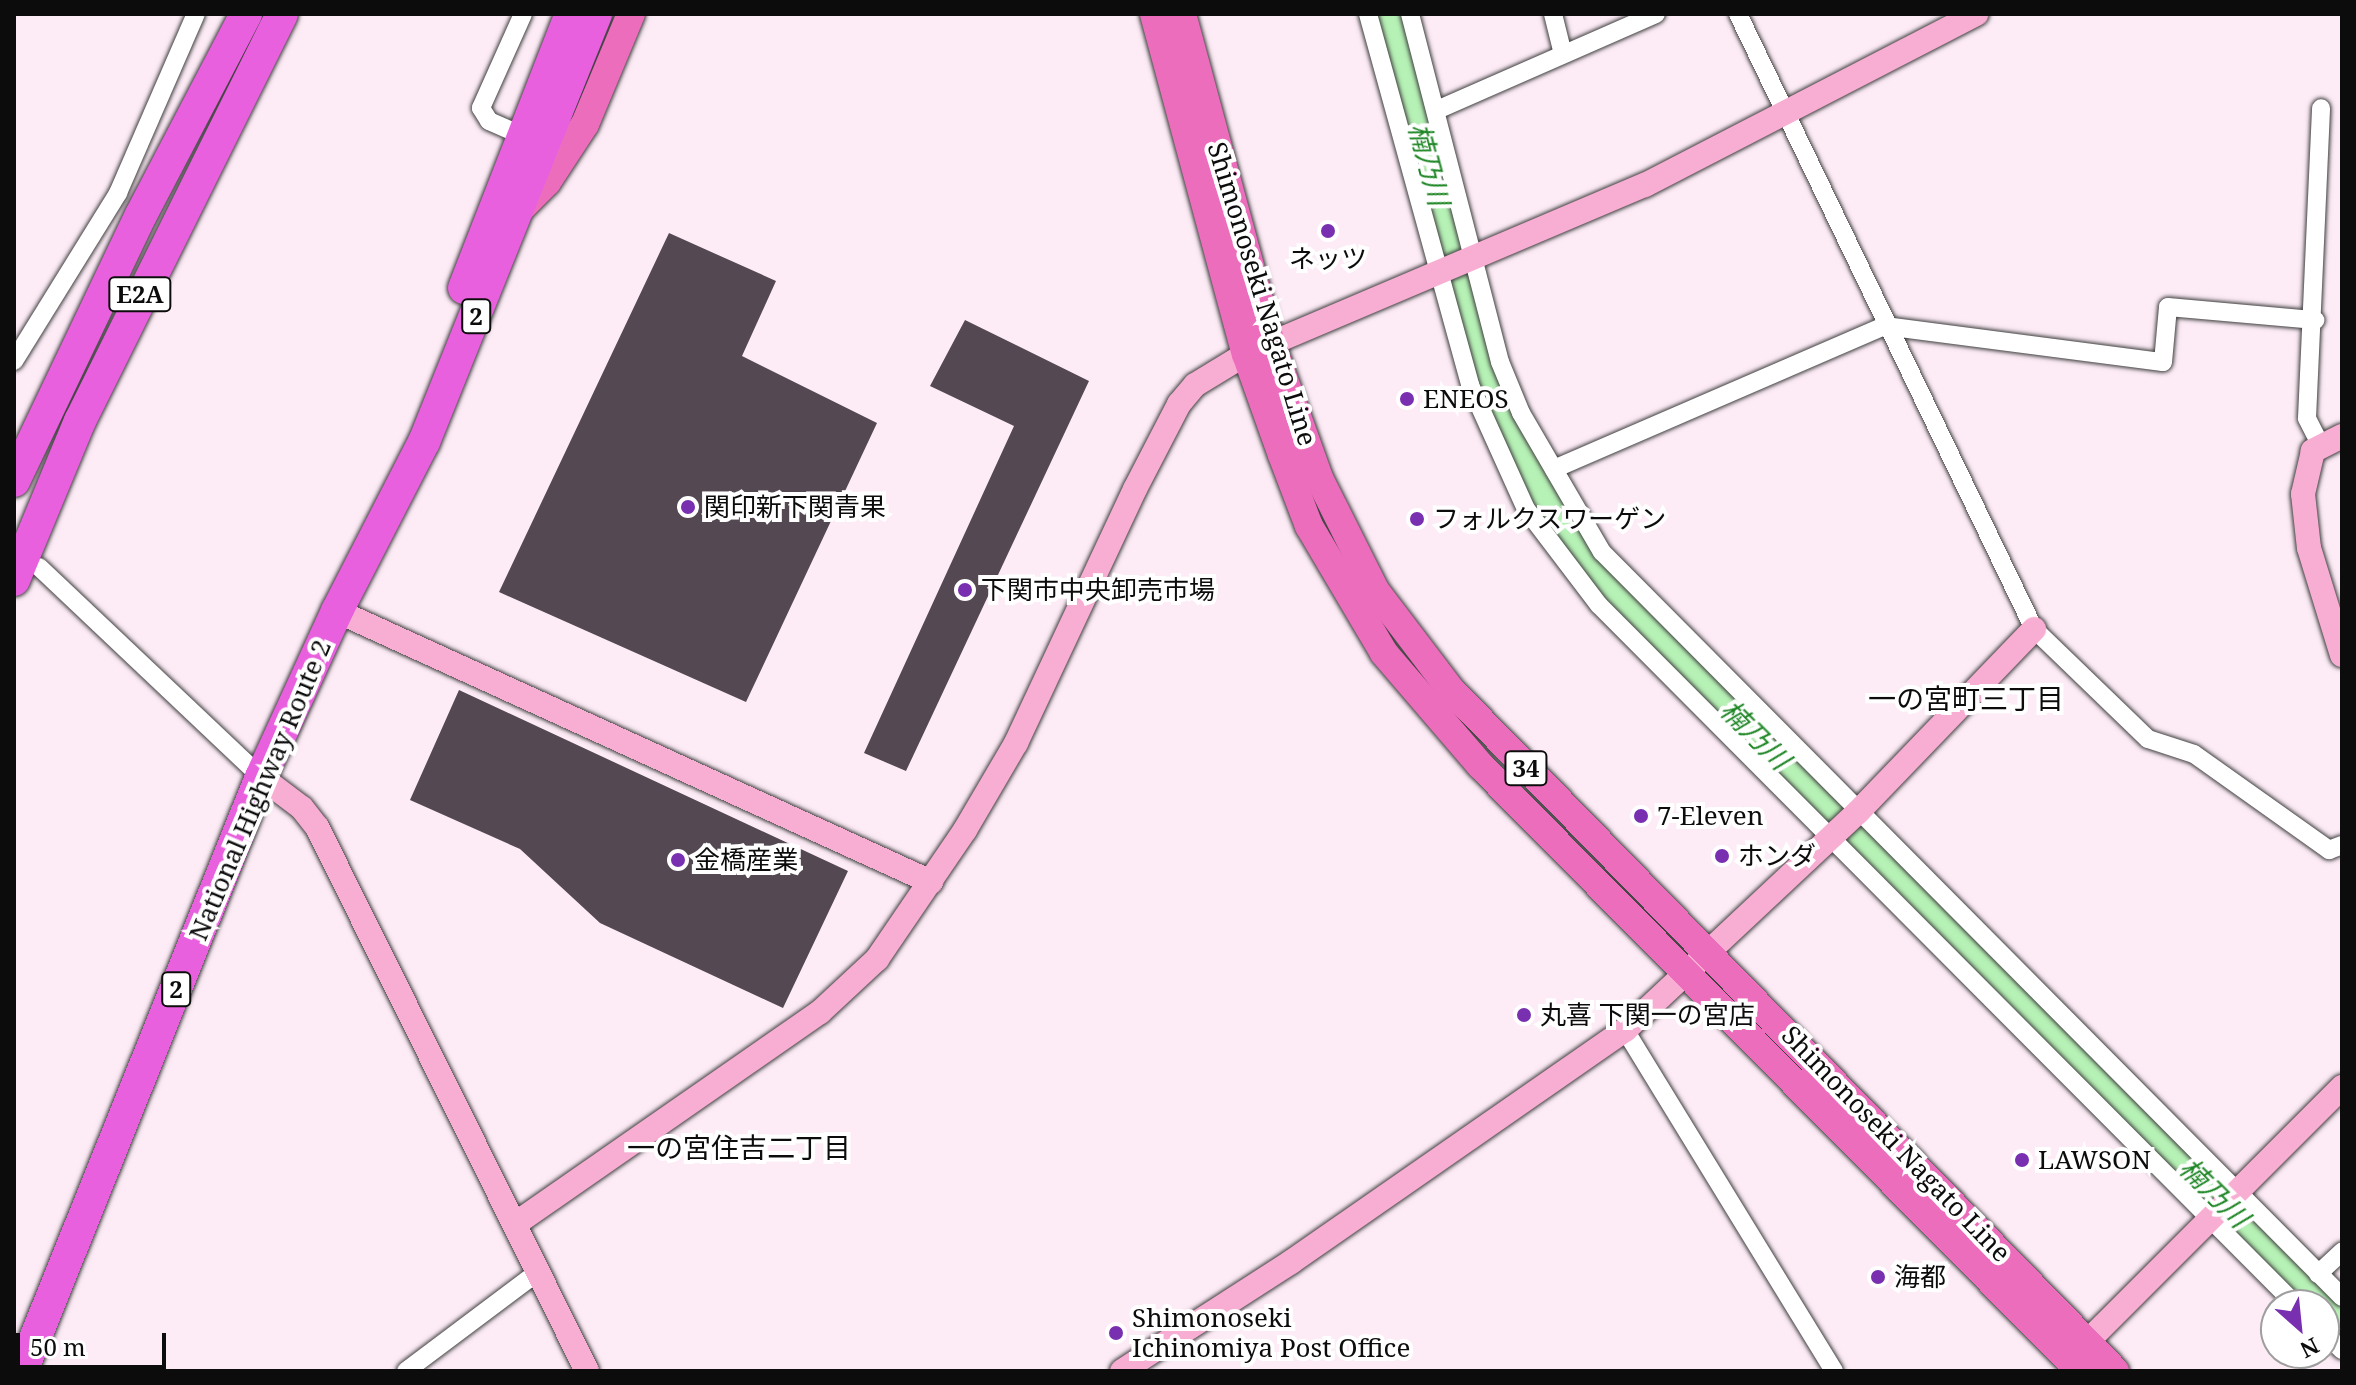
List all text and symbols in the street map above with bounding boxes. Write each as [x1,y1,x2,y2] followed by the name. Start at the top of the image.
[1403,119,1457,209] water label: 楠乃川
[1201,139,1323,449] street label: Shimonoseki Nagato Line
[1319,222,1337,240] marker: ネッツ
[1289,243,1367,275] place label: ネッツ
[108,274,172,314] road number: E2A
[460,296,492,336] road number: 2
[1423,383,1509,415] place label: ENEOS
[1398,390,1416,408] marker: ENEOS
[704,491,886,523] place label: 関印新下関青果
[679,498,697,516] marker: 関印新下関青果
[1433,503,1667,535] place label: フォルクスワーゲン
[1408,510,1426,528] marker: フォルクスワーゲン
[981,574,1215,606] place label: 下関市中央卸売市場
[956,581,974,599] marker: 下関市中央卸売市場
[182,635,338,945] street label: National Highway Route 2
[1868,681,2064,715] district label: 一の宮町三丁目
[1714,692,1798,776] water label: 楠乃川
[1504,748,1548,788] road number: 34
[1657,800,1763,832] place label: 7-Eleven
[1632,807,1650,825] marker: 7-Eleven
[1738,840,1816,872] place label: ホンダ
[694,844,798,876] place label: 金橋産業
[1713,847,1731,865] marker: ホンダ
[669,851,687,869] marker: 金橋産業
[160,969,192,1009] road number: 2
[1540,999,1755,1031] place label: 丸喜 下関一の宮店
[1515,1006,1533,1024] marker: 丸喜 下関一の宮店
[1775,1020,2017,1268] street label: Shimonoseki Nagato Line
[627,1130,851,1164] district label: 一の宮住吉二丁目
[2038,1144,2151,1176] place label: LAWSON
[2173,1150,2257,1234] water label: 楠乃川
[2013,1151,2031,1169] marker: LAWSON
[1894,1261,1946,1293] place label: 海都
[1869,1268,1887,1286] marker: 海都
[2260,1289,2340,1369] north arrow
[1132,1302,1410,1364] place label: Shimonoseki Ichinomiya Post Office
[20,1317,170,1367] scale bar
[1107,1324,1125,1342] marker: Shimonoseki Ichinomiya Post Office
[30,1330,86,1363] text: 50 m
[2295,1331,2325,1366] text: N

